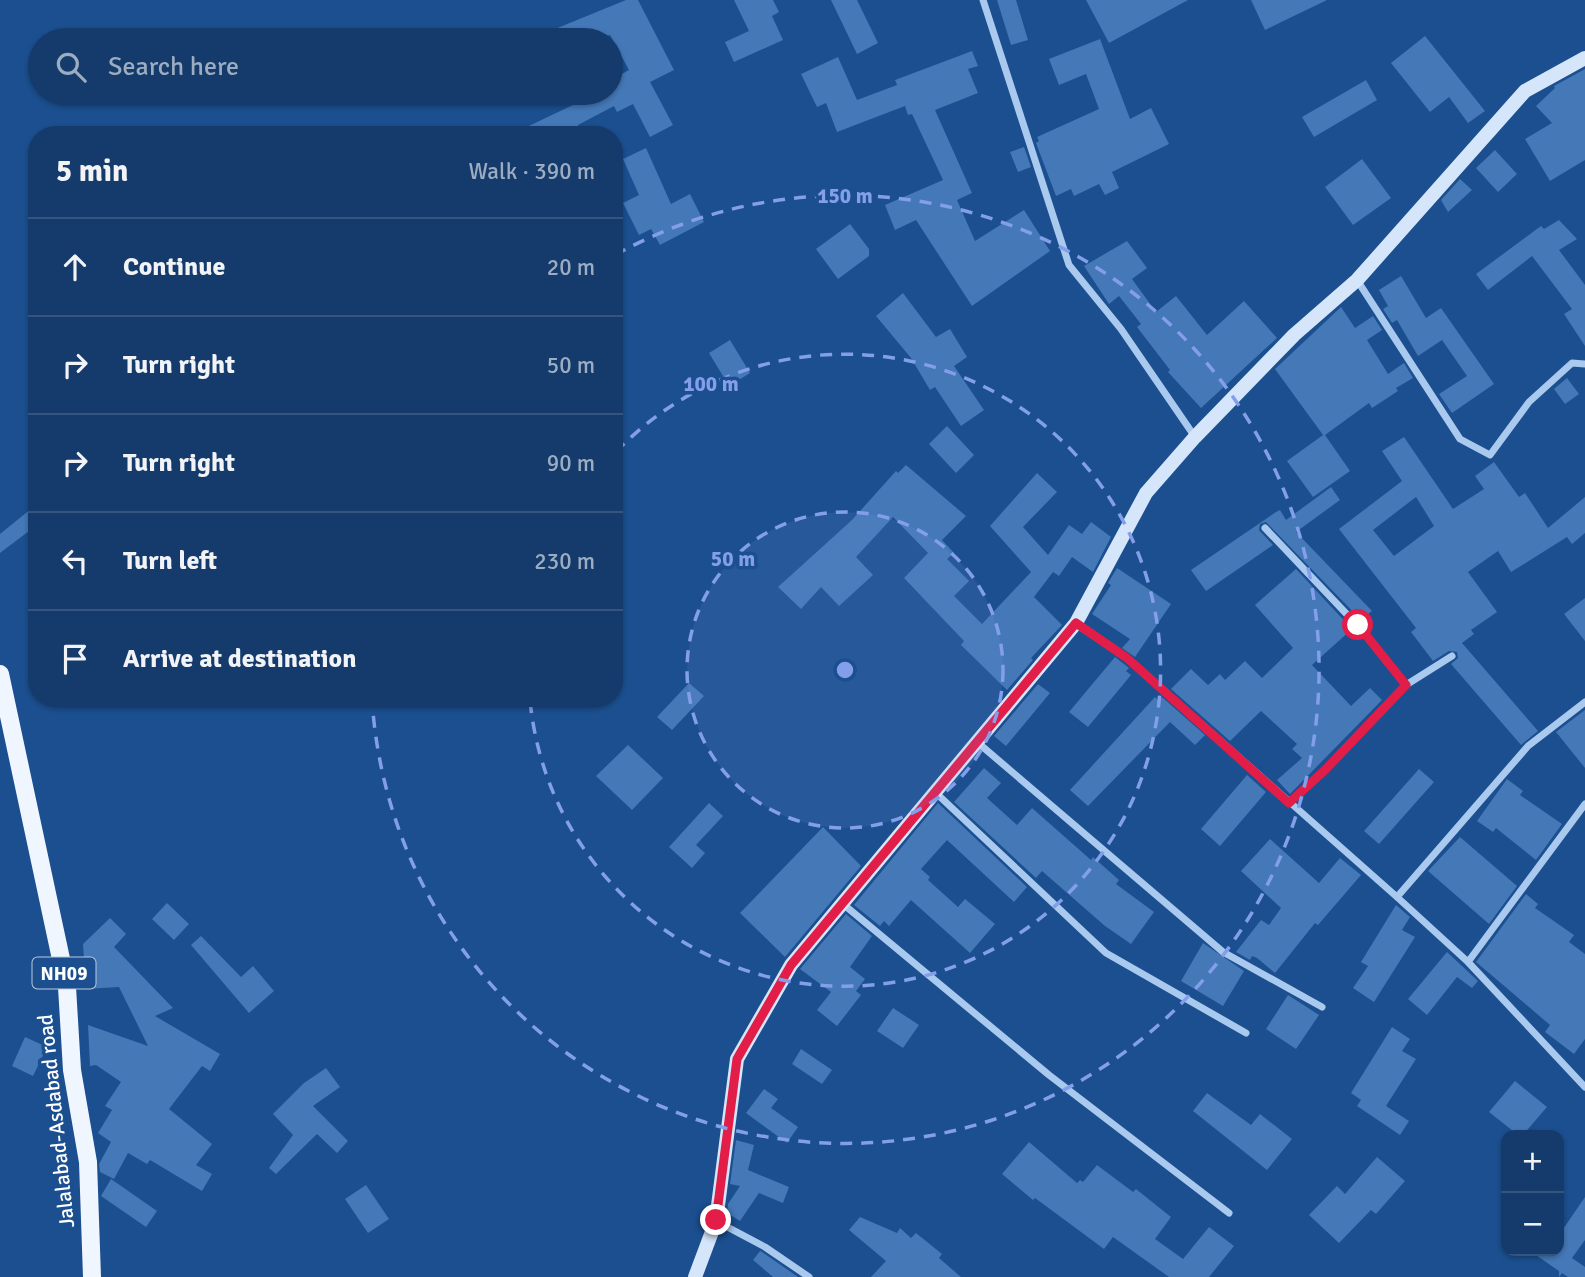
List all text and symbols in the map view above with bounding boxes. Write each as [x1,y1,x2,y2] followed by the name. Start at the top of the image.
[28,28,623,105] search box
[52,48,90,86] icon: search
[108,51,239,83] text: Search here
[56,153,128,190] text: 5 min
[469,157,595,186] text: Walk · 390 m
[817,183,873,209] text: 150 m
[56,248,94,286] icon: ahead
[123,251,225,283] text: Continue
[547,253,595,282] text: 20 m
[56,346,94,384] icon: right
[123,349,235,381] text: Turn right
[547,351,595,380] text: 50 m
[683,371,739,397] text: 100 m
[56,444,94,482] icon: right
[123,447,235,479] text: Turn right
[547,449,595,478] text: 90 m
[56,542,94,580] icon: left
[123,545,217,577] text: Turn left
[711,546,755,572] text: 50 m
[534,547,595,576] text: 230 m
[1342,609,1373,640] route start
[56,640,94,678] icon: arrive
[123,643,356,675] text: Arrive at destination
[833,658,857,682] centre of rings
[32,958,96,988] road number: NH09
[32,1013,80,1229] street label: Jalalabad-Asdabad road
[1501,1130,1564,1256] map controls
[1501,1130,1564,1193] button: +
[1501,1193,1564,1256] button: −
[700,1204,731,1235] route end

